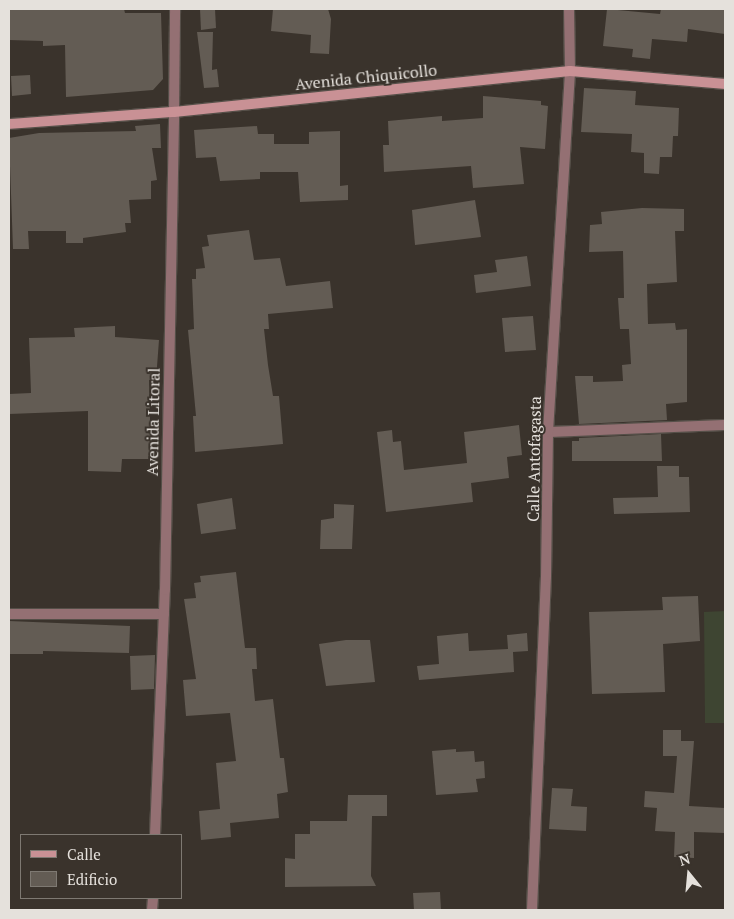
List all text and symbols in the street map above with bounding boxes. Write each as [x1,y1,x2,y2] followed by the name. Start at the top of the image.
[294,60,438,94] street label: Avenida Chiquicollo
[142,368,164,476] street label: Avenida Litoral
[523,396,545,522] street label: Calle Antofagasta
[20,834,182,899] legend
[67,844,101,864] text: Calle
[664,849,714,899] north arrow
[677,849,692,870] text: N
[67,869,117,889] text: Edificio

